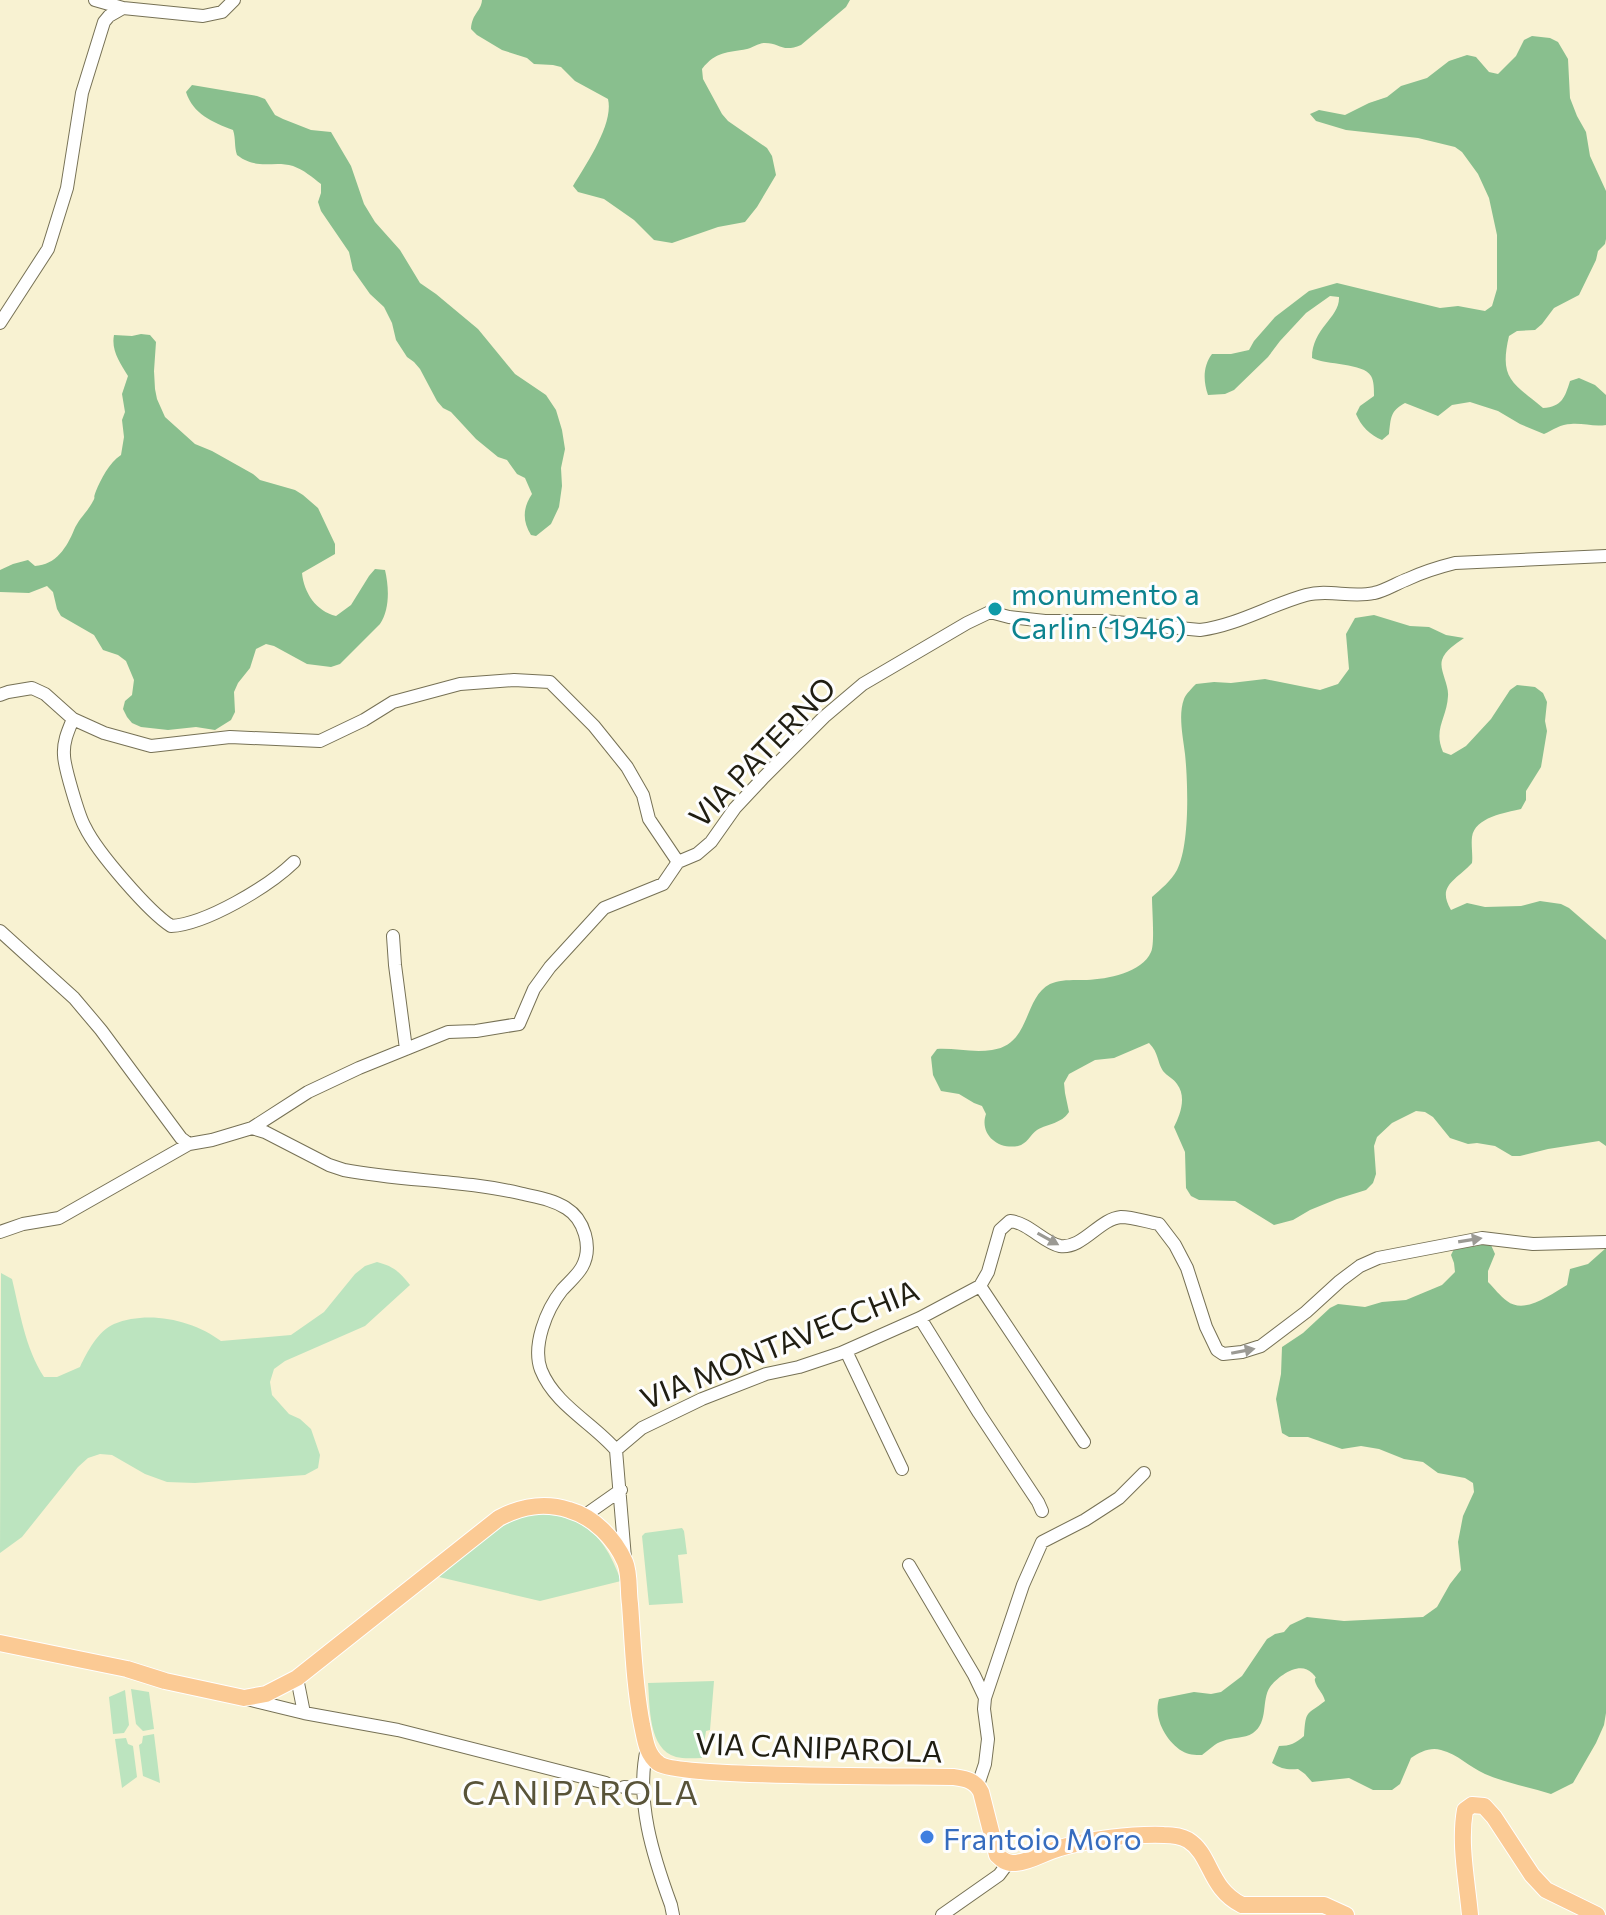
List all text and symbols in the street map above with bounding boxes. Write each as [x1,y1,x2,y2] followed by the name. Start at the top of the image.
[1011,574,1200,645] place label: monumento a Carlin (1946)
[986,600,1004,618] marker: monumento a Carlin (1946)
[680,668,842,834] street label: VIA PATERNO
[1037,1231,1059,1245] one-way arrow
[1458,1233,1483,1246] one-way arrow
[634,1270,924,1416] street label: VIA MONTAVECCHIA
[1230,1344,1255,1356] one-way arrow
[695,1723,943,1769] street label: VIA CANIPAROLA
[462,1770,700,1812] district label: CANIPAROLA
[943,1819,1142,1856] place label: Frantoio Moro
[918,1828,936,1846] marker: Frantoio Moro

